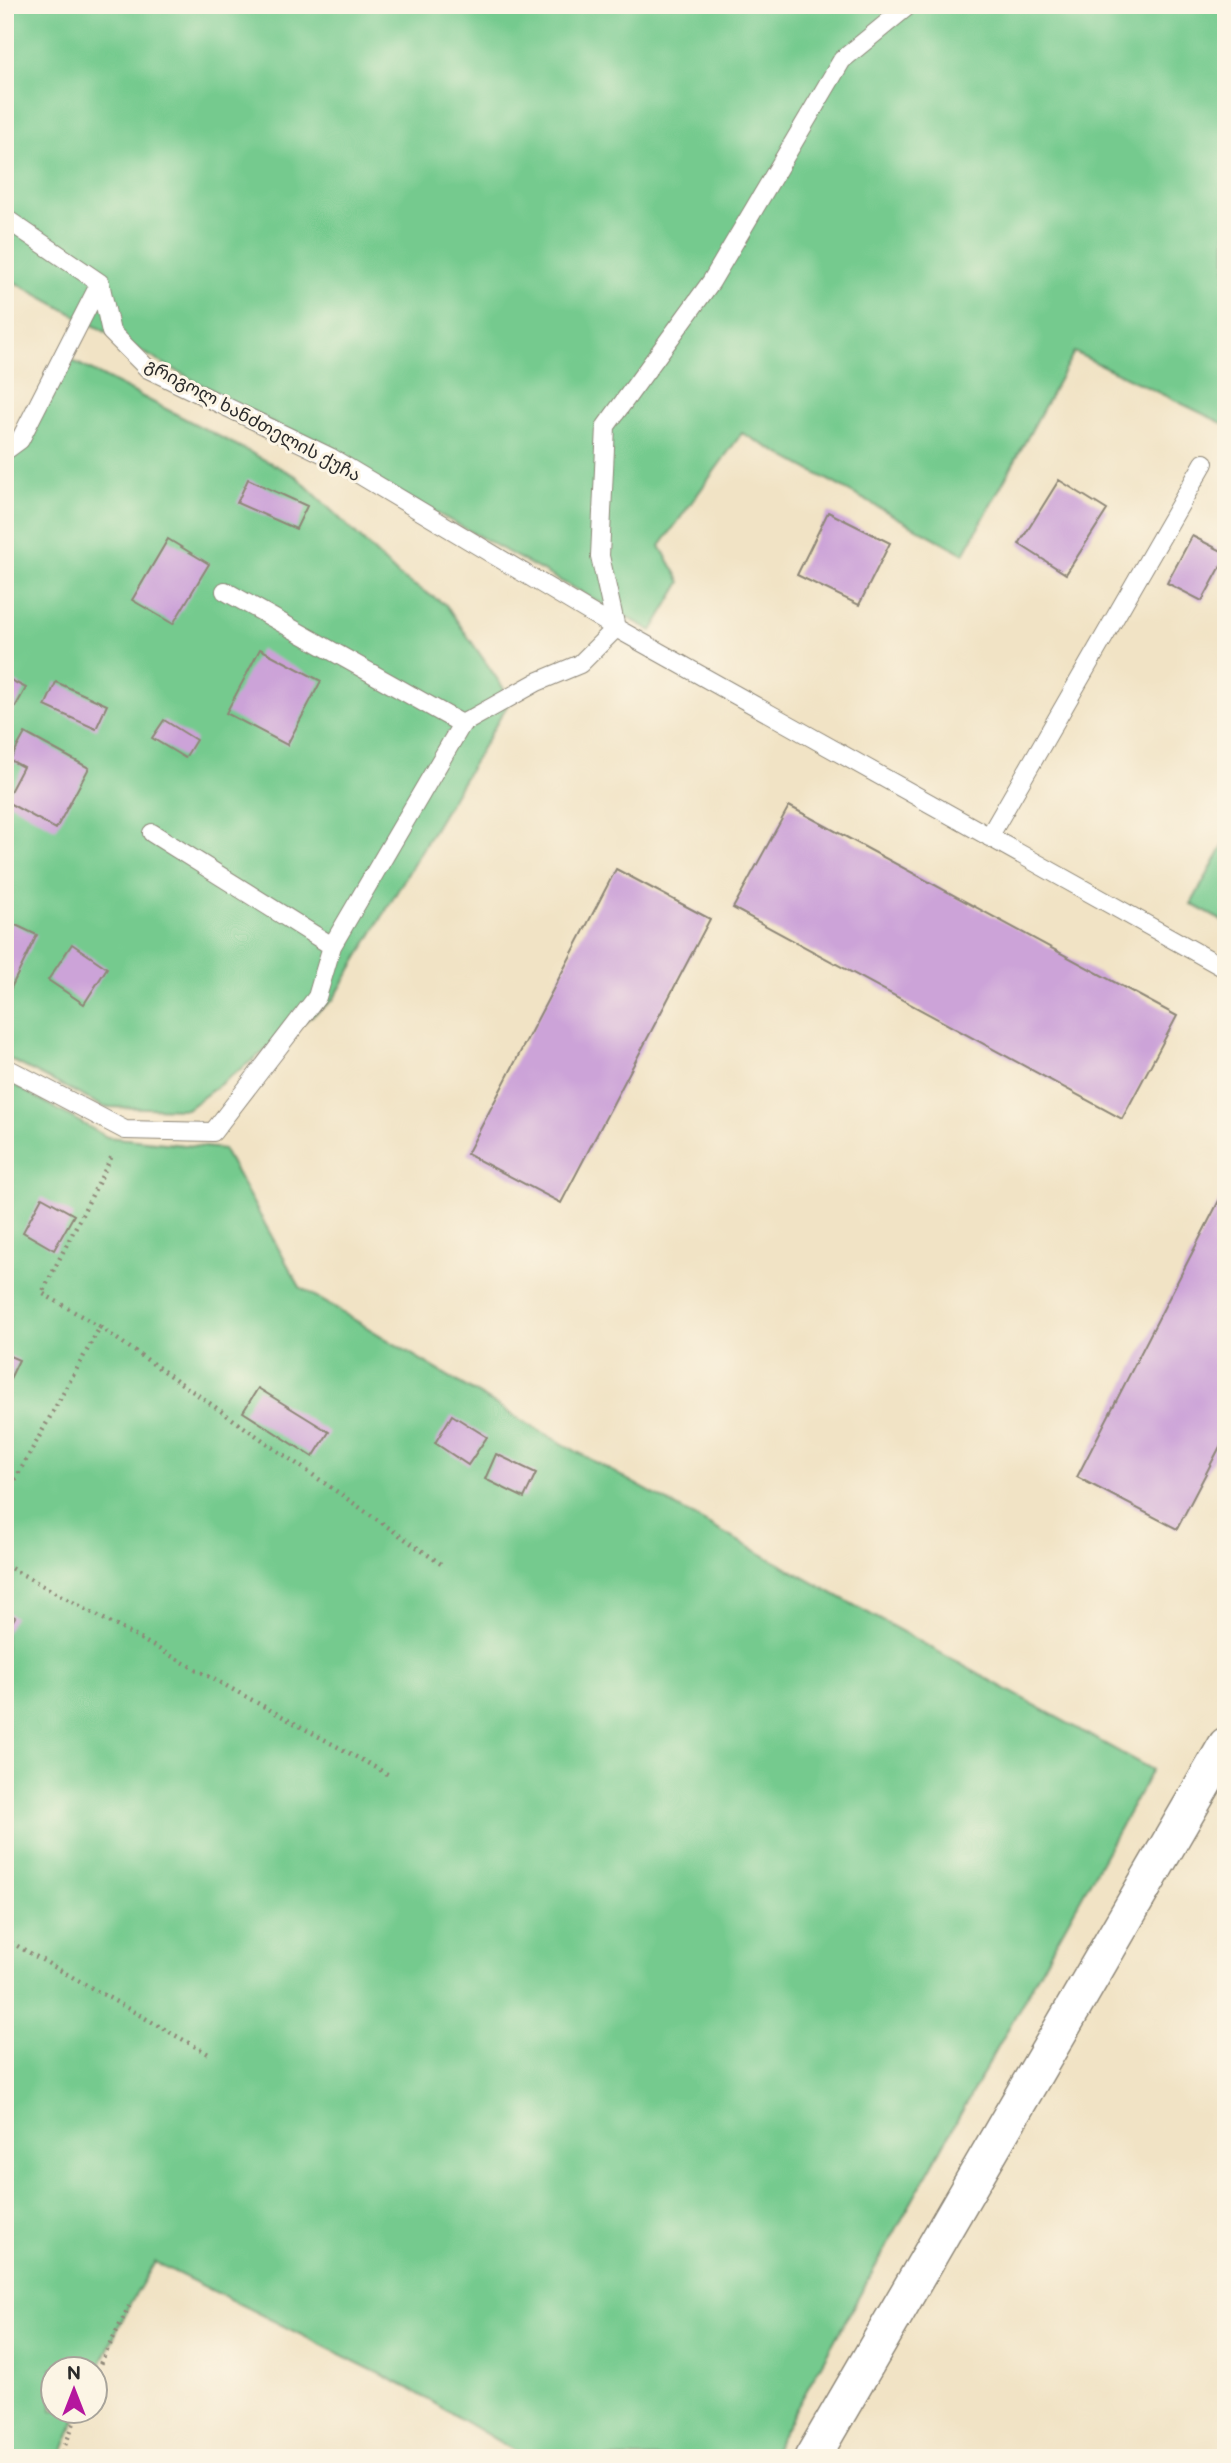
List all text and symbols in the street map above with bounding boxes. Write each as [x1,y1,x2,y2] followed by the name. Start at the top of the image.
[142,355,364,486] street label: გრიგოლ ხანძთელის ქუჩა
[38,2354,108,2424] north arrow
[67,2363,81,2386] text: N

